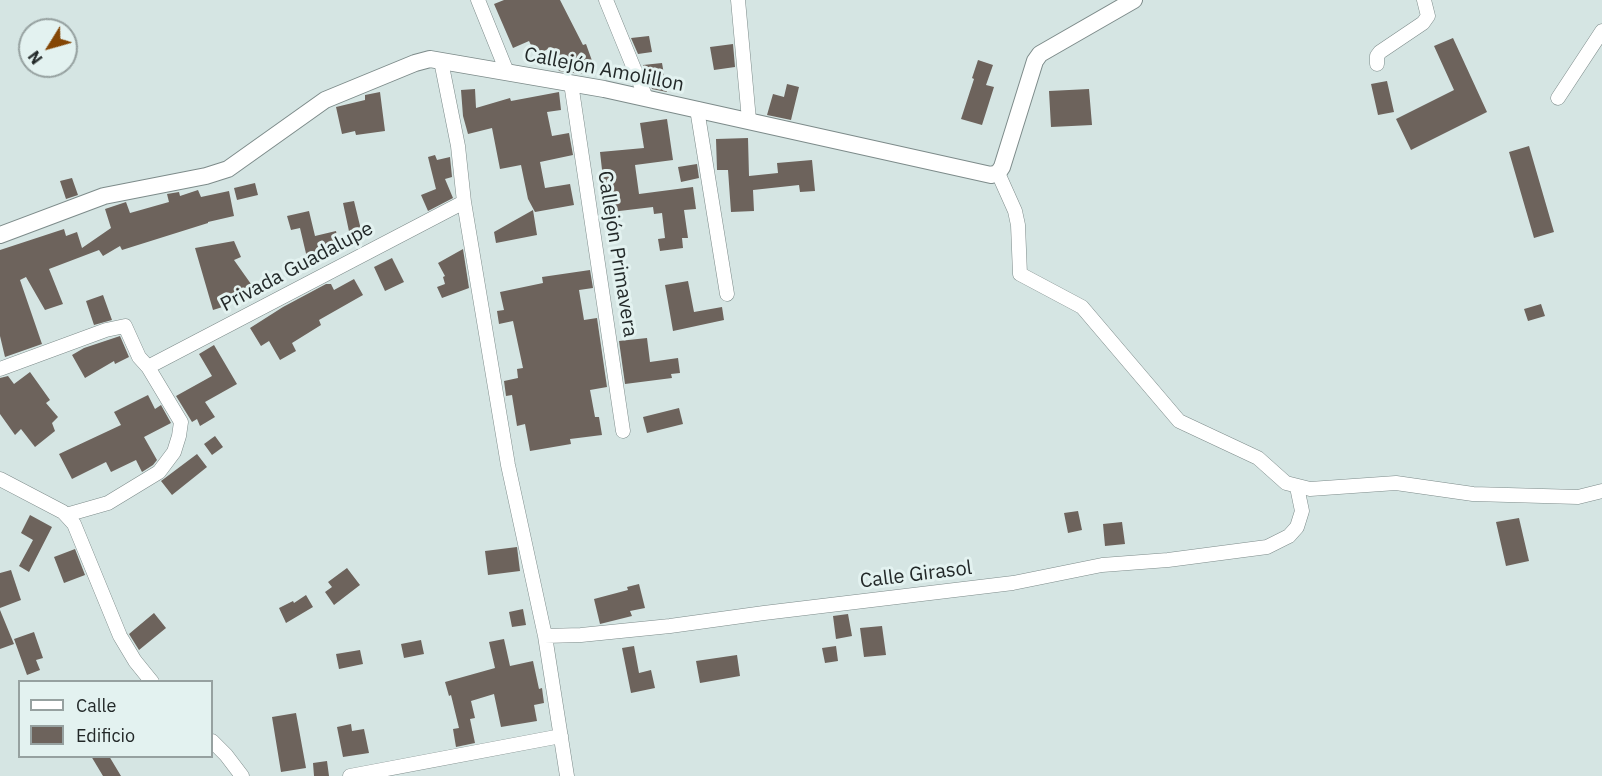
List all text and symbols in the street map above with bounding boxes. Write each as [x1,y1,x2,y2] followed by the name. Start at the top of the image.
[18,18,78,78] north arrow
[522,43,686,97] street label: Callejón Amolillon
[24,47,47,68] text: N
[592,169,642,339] street label: Callejón Primavera
[217,217,377,317] street label: Privada Guadalupe
[859,556,973,594] street label: Calle Girasol
[18,680,213,758] legend
[76,694,116,717] text: Calle
[76,724,135,747] text: Edificio

